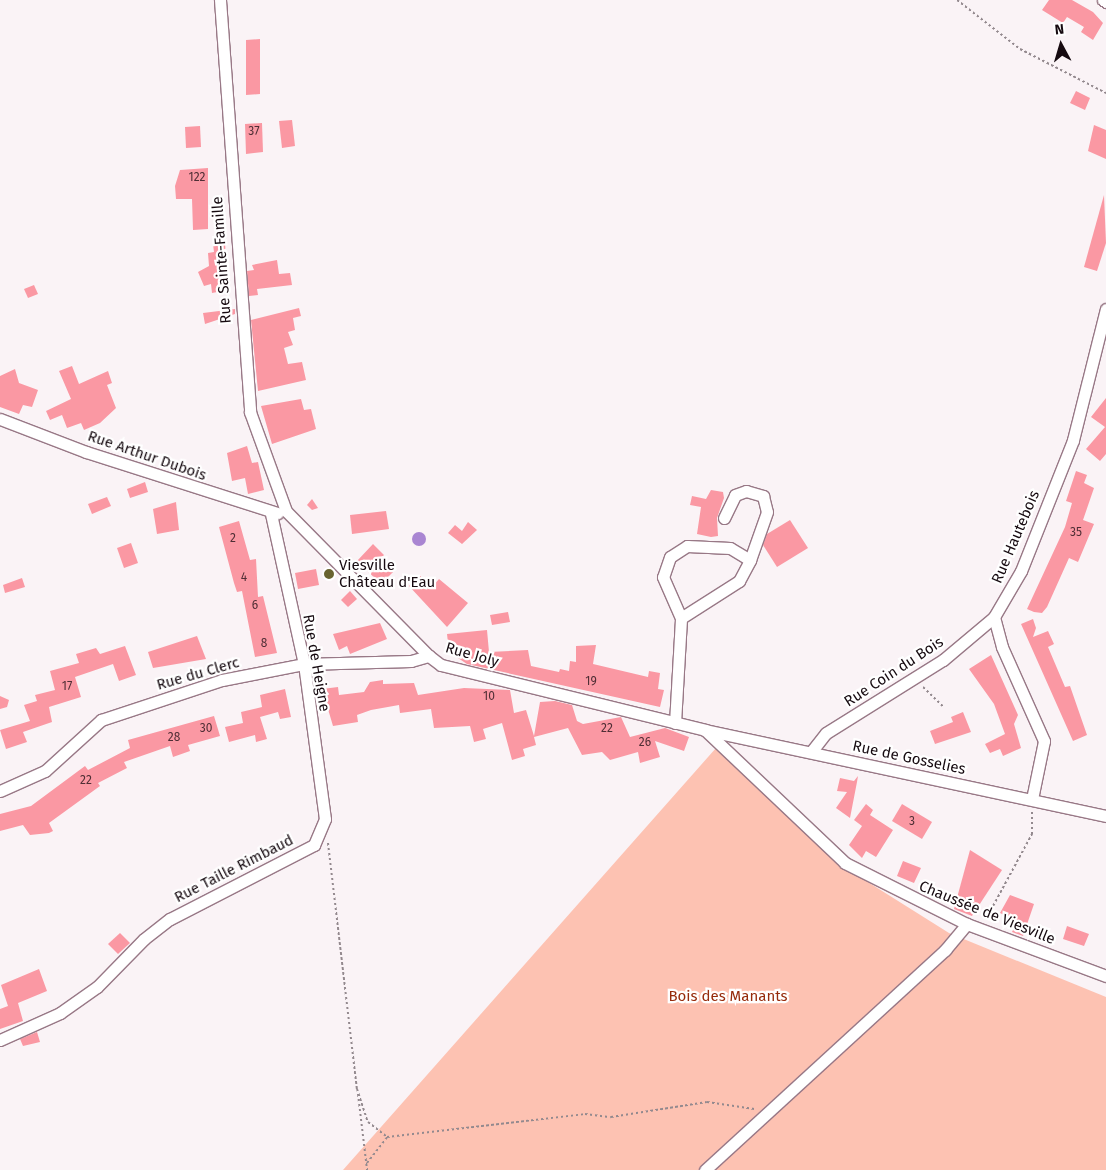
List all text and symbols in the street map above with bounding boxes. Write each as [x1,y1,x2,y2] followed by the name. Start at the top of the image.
[1036,20,1086,70] north arrow
[1054,21,1065,39] text: N
[248,125,260,139] house number: 37
[188,171,206,185] house number: 122
[209,196,235,324] street label: Rue Sainte-Famille
[85,427,209,485] street label: Rue Arthur Dubois
[988,488,1044,586] street label: Rue Hautebois
[1070,526,1082,540] house number: 35
[230,532,236,546] house number: 2
[339,556,435,591] place label: Viesville Château d'Eau
[323,568,335,580] marker: Viesville Château d'Eau
[241,571,247,585] house number: 4
[252,599,258,613] house number: 6
[299,613,333,713] street label: Rue de Heigne
[841,633,947,711] street label: Rue Coin du Bois
[261,637,267,651] house number: 8
[443,639,501,671] street label: Rue Joly
[155,654,241,694] street label: Rue du Clerc
[585,675,597,689] house number: 19
[62,680,72,694] house number: 17
[483,690,495,704] house number: 10
[200,722,212,736] house number: 30
[601,722,613,736] house number: 22
[168,731,180,745] house number: 28
[639,736,651,750] house number: 26
[851,737,967,779] street label: Rue de Gosselies
[80,774,92,788] house number: 22
[909,815,915,829] house number: 3
[172,831,296,907] street label: Rue Taille Rimbaud
[916,877,1058,949] street label: Chaussée de Viesville
[668,988,788,1006] park label: Bois des Manants

